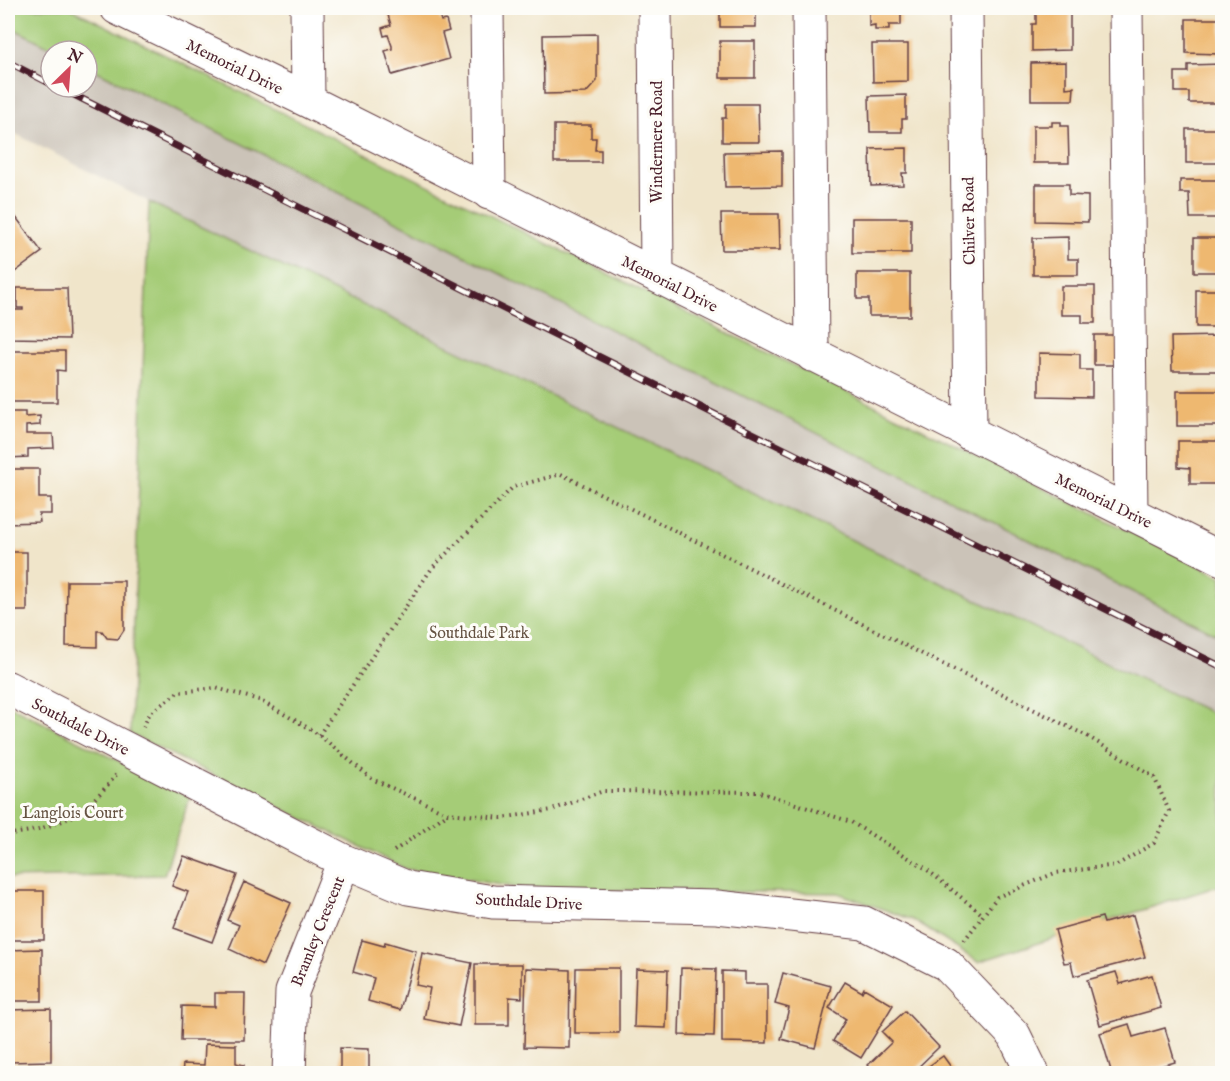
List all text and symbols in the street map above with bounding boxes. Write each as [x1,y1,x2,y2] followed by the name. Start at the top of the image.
[182,36,286,100] street label: Memorial Drive
[39,39,99,99] north arrow
[63,45,85,69] text: N
[648,80,668,203] street label: Windermere Road
[959,176,981,265] street label: Chilver Road
[618,252,721,318] street label: Memorial Drive
[1051,470,1155,534] street label: Memorial Drive
[429,624,529,644] park label: Southdale Park
[28,695,132,761] street label: Southdale Drive
[22,804,124,824] park label: Langlois Court
[288,873,350,990] street label: Bramley Crescent
[475,890,583,916] street label: Southdale Drive

